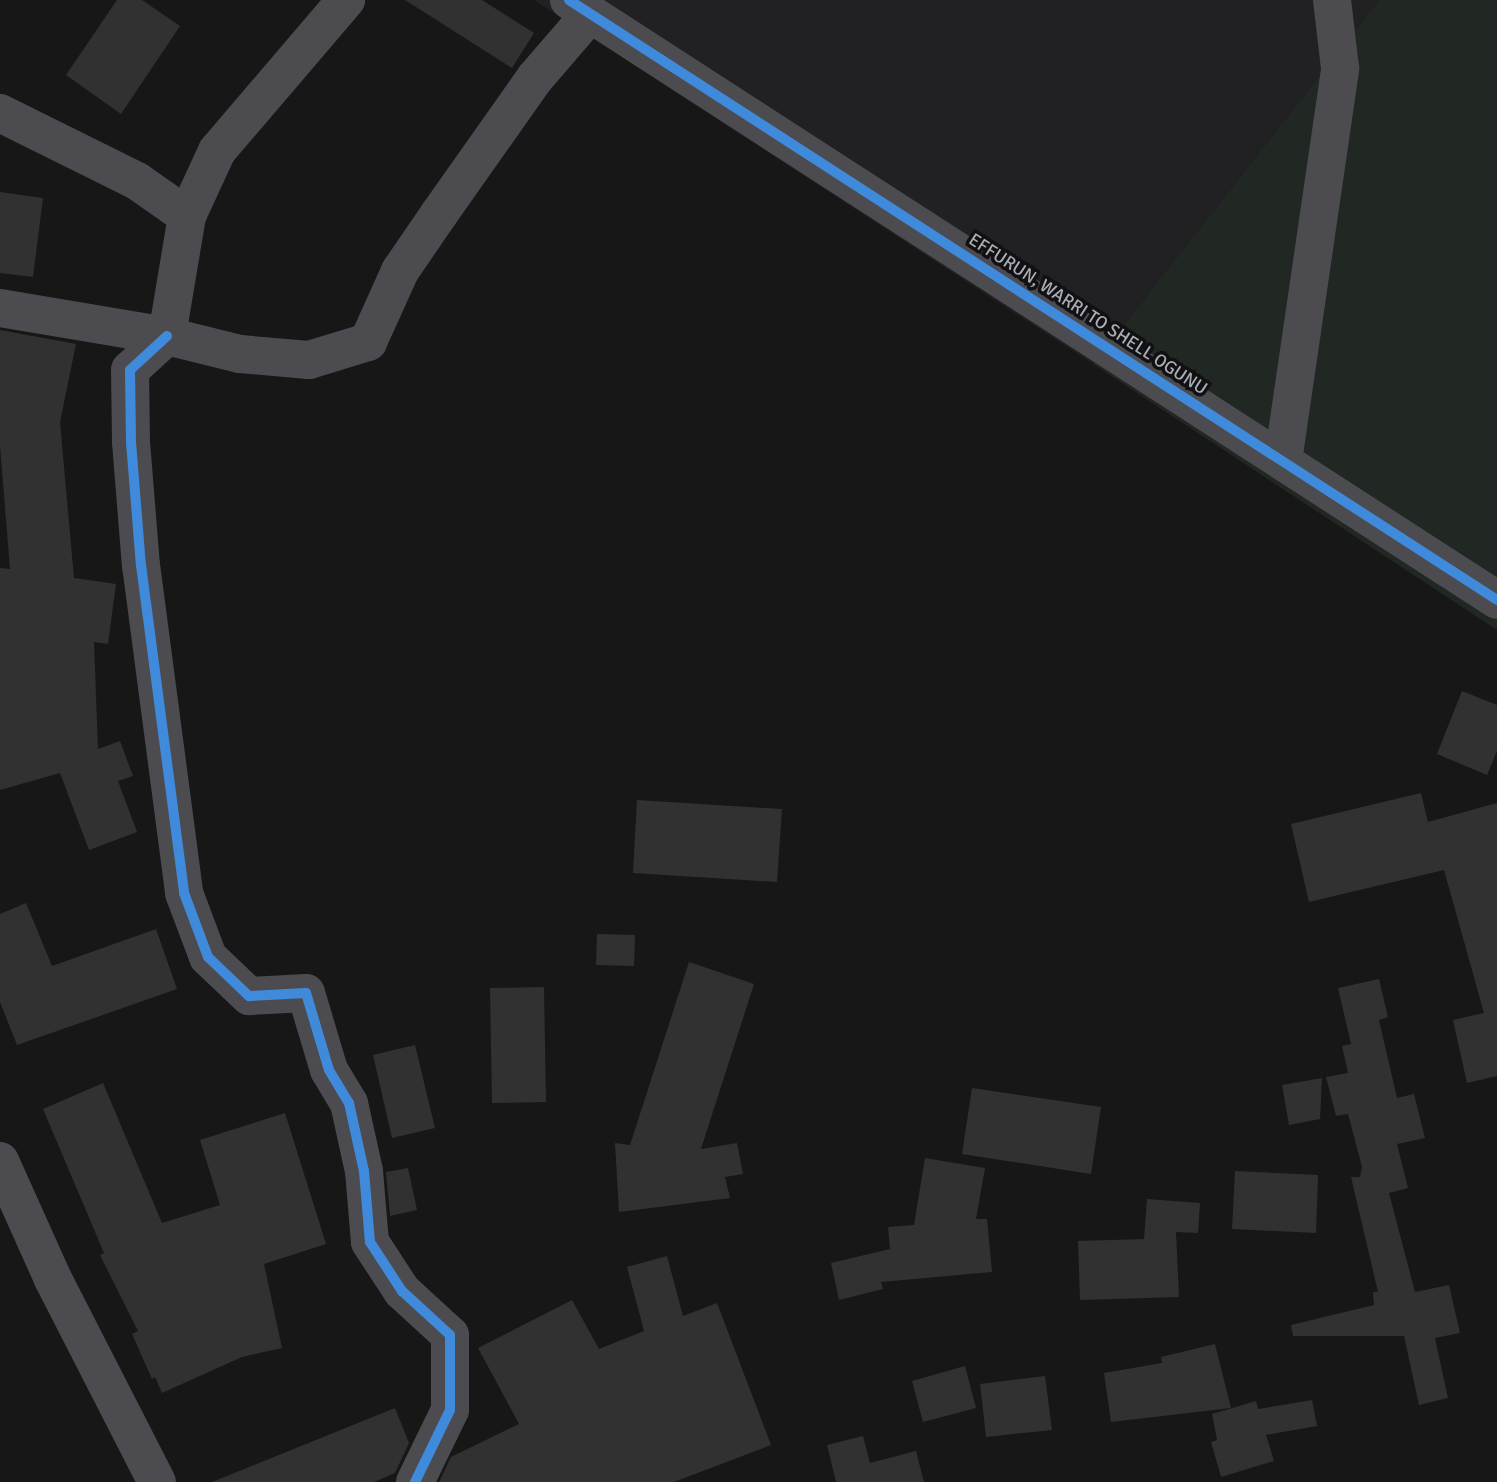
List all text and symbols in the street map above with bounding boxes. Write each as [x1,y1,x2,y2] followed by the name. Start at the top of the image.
[965,229,1211,399] street label: EFFURUN, WARRI TO SHELL OGUNU

